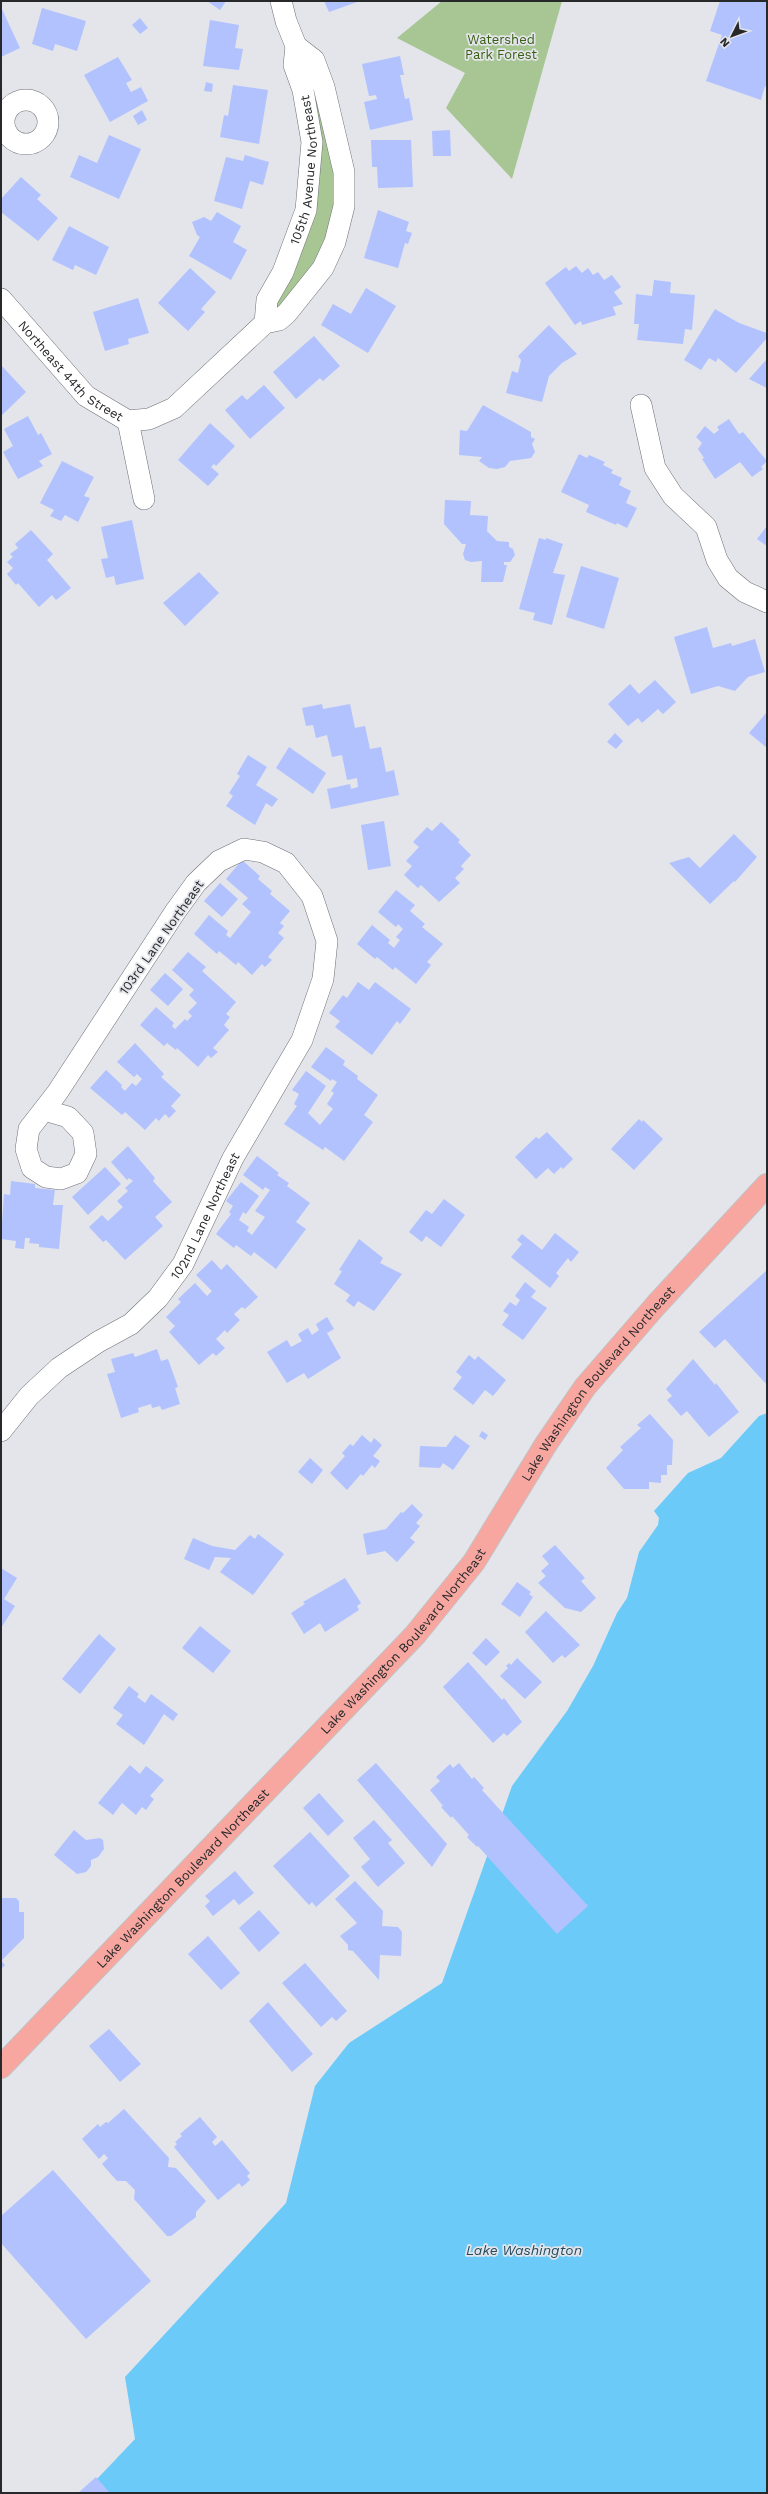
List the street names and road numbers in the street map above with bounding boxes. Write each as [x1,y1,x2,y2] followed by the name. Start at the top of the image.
[287,94,320,247] street label: 105th Avenue Northeast
[15,318,126,425] street label: Northeast 44th Street
[116,877,207,997] street label: 103rd Lane Northeast
[167,1149,243,1282] street label: 102nd Lane Northeast
[518,1283,678,1484] street label: Lake Washington Boulevard Northeast
[317,1545,489,1737] street label: Lake Washington Boulevard Northeast
[93,1785,272,1971] street label: Lake Washington Boulevard Northeast

